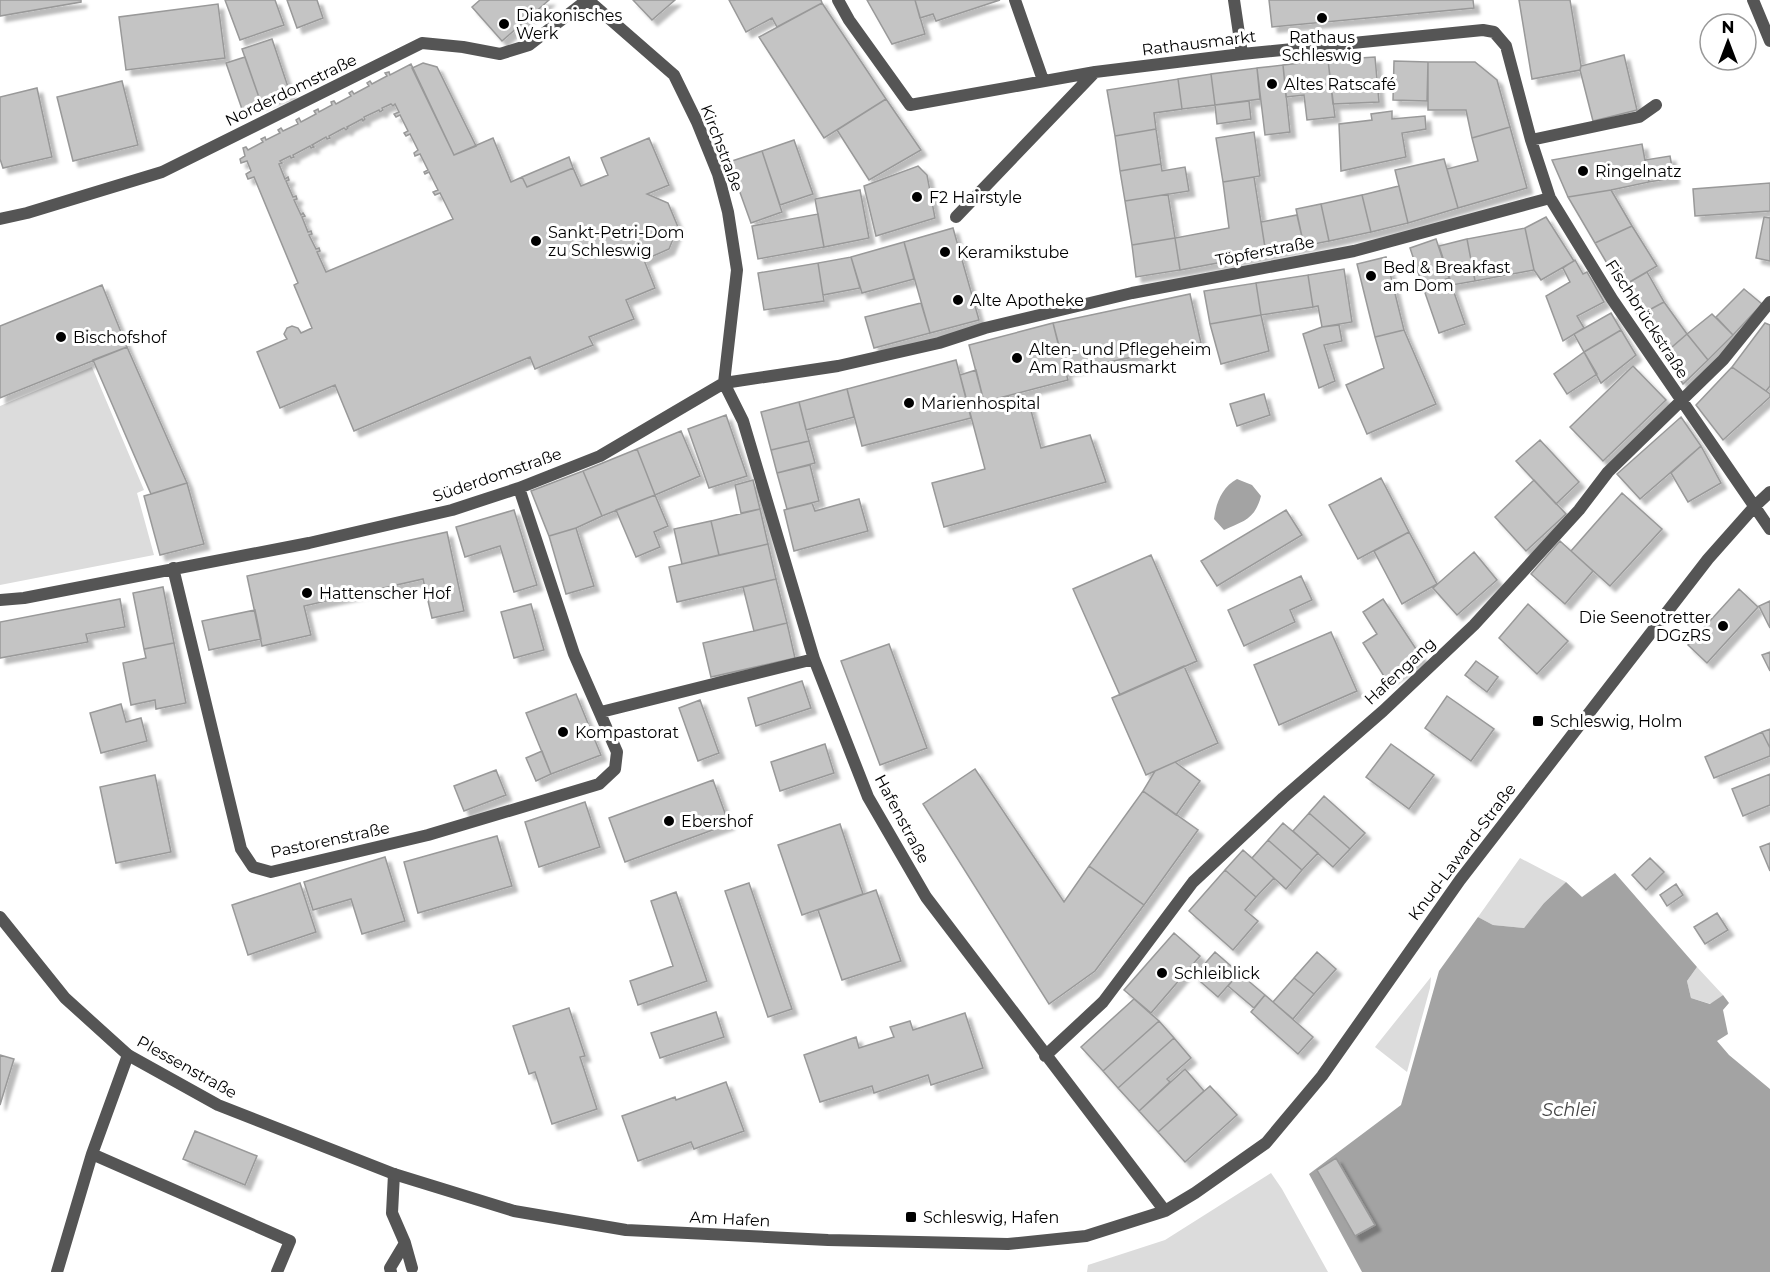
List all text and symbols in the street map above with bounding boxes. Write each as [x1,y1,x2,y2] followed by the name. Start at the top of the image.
[516,6,623,43] place label: Diakonisches Werk
[1315,11,1329,25] marker: Rathaus Schleswig
[1698,12,1758,72] north arrow
[497,17,511,31] marker: Diakonisches Werk
[1722,18,1734,37] text: N
[1141,27,1258,59] street label: Rathausmarkt
[1282,28,1362,65] place label: Rathaus Schleswig
[222,50,360,130] street label: Norderdomstraße
[1284,75,1396,94] place label: Altes Ratscafé
[1265,77,1279,91] marker: Altes Ratscafé
[697,102,747,194] street label: Kirchstraße
[1595,162,1682,181] place label: Ringelnatz
[1576,164,1590,178] marker: Ringelnatz
[929,188,1022,207] place label: F2 Hairstyle
[910,190,924,204] marker: F2 Hairstyle
[548,223,685,260] place label: Sankt-Petri-Dom zu Schleswig
[1214,232,1316,270] street label: Töpferstraße
[529,234,543,248] marker: Sankt-Petri-Dom zu Schleswig
[957,243,1069,262] place label: Keramikstube
[938,245,952,259] marker: Keramikstube
[1601,256,1693,382] street label: Fischbrückstraße
[1383,258,1511,295] place label: Bed & Breakfast am Dom
[1364,269,1378,283] marker: Bed & Breakfast am Dom
[970,291,1084,310] place label: Alte Apotheke
[951,293,965,307] marker: Alte Apotheke
[73,328,167,347] place label: Bischofshof
[54,330,68,344] marker: Bischofshof
[1029,340,1212,377] place label: Alten- und Pflegeheim Am Rathausmarkt
[1010,351,1024,365] marker: Alten- und Pflegeheim Am Rathausmarkt
[921,394,1040,413] place label: Marienhospital
[902,396,916,410] marker: Marienhospital
[430,444,564,506] street label: Süderdomstraße
[319,584,451,603] place label: Hattenscher Hof
[300,586,314,600] marker: Hattenscher Hof
[1579,608,1711,645] place label: Die Seenotretter DGzRS
[1716,619,1730,633] marker: Die Seenotretter DGzRS
[1360,633,1440,709] street label: Hafengang
[1550,712,1682,731] place label: Schleswig, Holm
[1531,714,1545,728] marker: Schleswig, Holm
[575,723,679,742] place label: Kompastorat
[556,725,570,739] marker: Kompastorat
[871,771,933,867] street label: Hafenstraße
[1404,780,1520,924] street label: Knud-Laward-Straße
[681,812,753,831] place label: Ebershof
[662,814,676,828] marker: Ebershof
[269,818,391,862] street label: Pastorenstraße
[1174,964,1260,983] place label: Schleiblick
[1155,966,1169,980] marker: Schleiblick
[134,1032,240,1102] street label: Plessenstraße
[1542,1099,1596,1121] water label: Schlei
[689,1207,771,1231] street label: Am Hafen
[923,1208,1059,1227] place label: Schleswig, Hafen
[904,1210,918,1224] marker: Schleswig, Hafen

